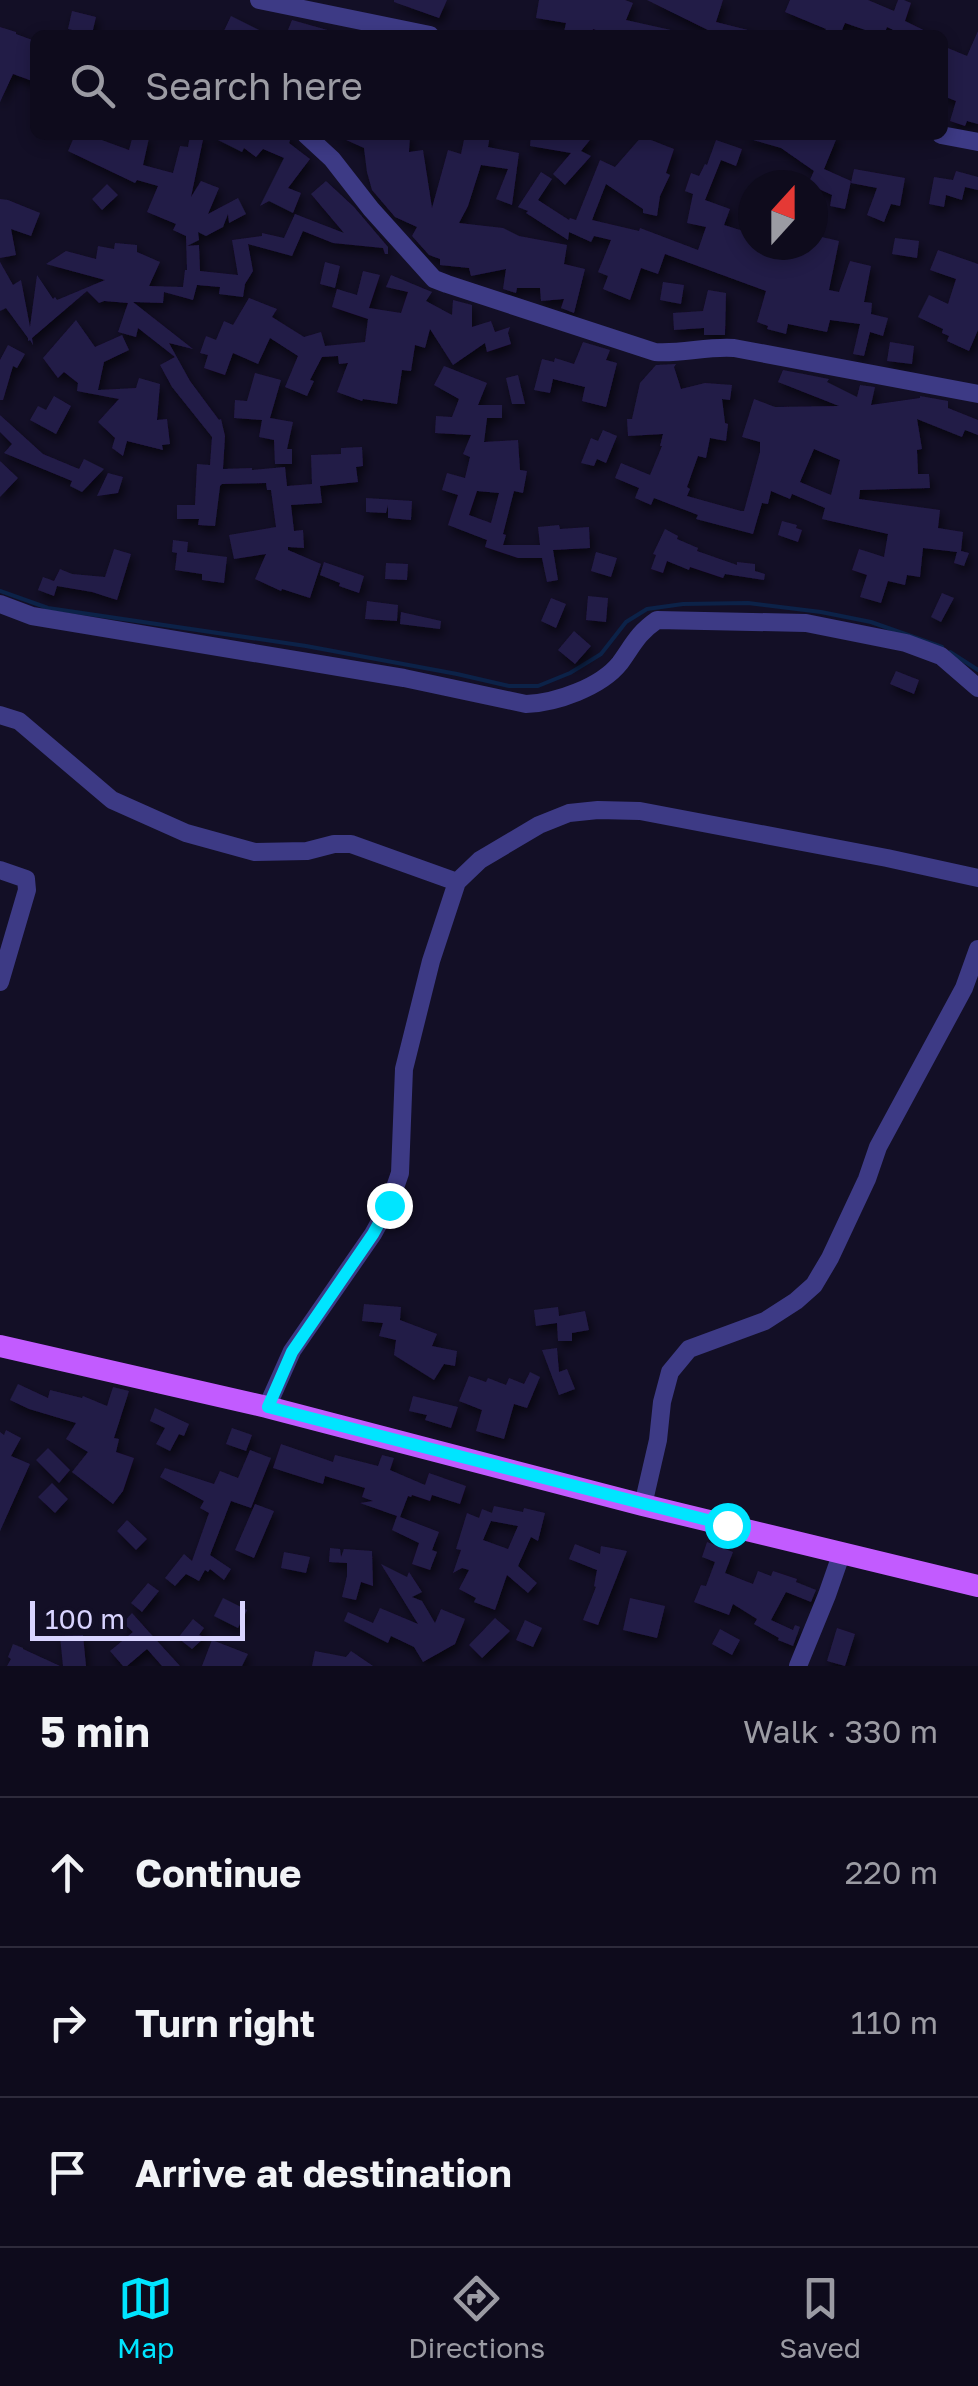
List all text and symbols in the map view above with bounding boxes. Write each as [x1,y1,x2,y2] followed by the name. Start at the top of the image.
[30,30,948,140] search box
[65,58,120,113] icon: search
[145,63,363,108] text: Search here
[738,170,828,260] north arrow
[367,1183,413,1229] route end
[705,1503,751,1549] route start
[30,1596,245,1640] scale bar
[45,1602,125,1635] text: 100 m
[40,1706,150,1756] text: 5 min
[743,1712,938,1750] text: Walk · 330 m
[40,1845,95,1900] icon: ahead
[135,1850,301,1895] text: Continue
[845,1853,938,1891] text: 220 m
[40,1995,95,2050] icon: right
[135,2000,315,2045] text: Turn right
[851,2003,938,2041] text: 110 m
[40,2145,95,2200] icon: arrive
[135,2150,512,2195] text: Arrive at destination
[117,2271,174,2364] tab: Map
[408,2271,545,2364] tab: Directions
[779,2271,861,2364] tab: Saved

